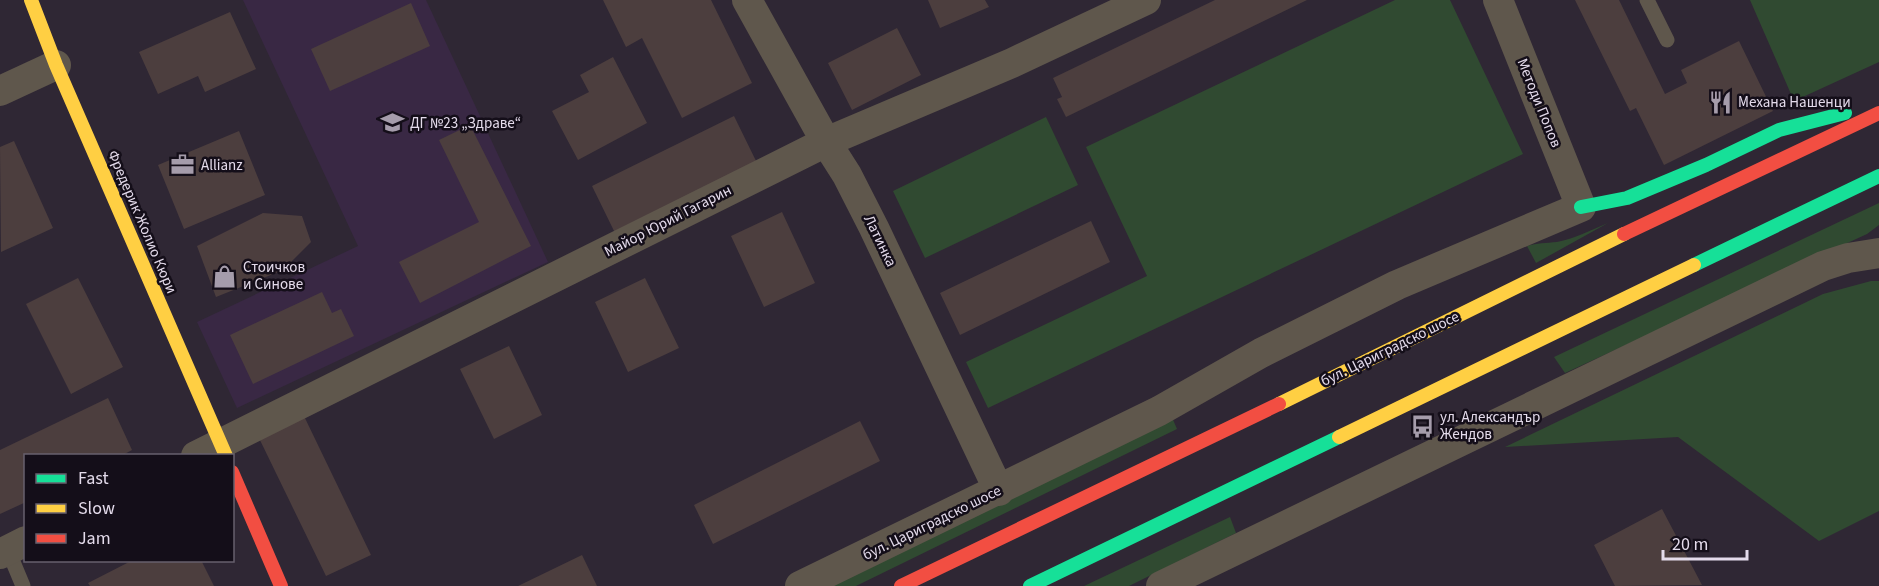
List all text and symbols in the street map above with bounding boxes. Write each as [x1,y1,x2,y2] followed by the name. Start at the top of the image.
[1512,55,1567,151] street label: Методи Попов
[1707,89,1733,115] restaurant icon: Механа Нашенци
[1738,92,1851,113] place label: Механа Нашенци
[379,110,405,136] school or university icon: ДГ №23 „Здраве“
[410,113,521,134] place label: ДГ №23 „Здраве“
[102,147,182,297] street label: Фредерик Жолио Кюри
[170,152,196,178] office icon: Allianz
[201,155,243,176] place label: Allianz
[601,180,735,262] street label: Майор Юрий Гагарин
[858,211,902,271] street label: Латинка
[243,257,305,295] place label: Стоичков и Синове
[212,263,238,289] shop icon: Стоичков и Синове
[1317,306,1463,392] street label: бул. Цариградско шосе
[1440,407,1540,445] place label: ул. Александър Жендов
[1409,413,1435,439] bus stop icon: ул. Александър Жендов
[24,454,234,562] legend
[78,466,109,491] text: Fast
[859,480,1005,566] street label: бул. Цариградско шосе
[78,496,115,521] text: Slow
[1663,523,1747,561] scale bar
[78,526,111,551] text: Jam
[1672,532,1708,557] text: 20 m

